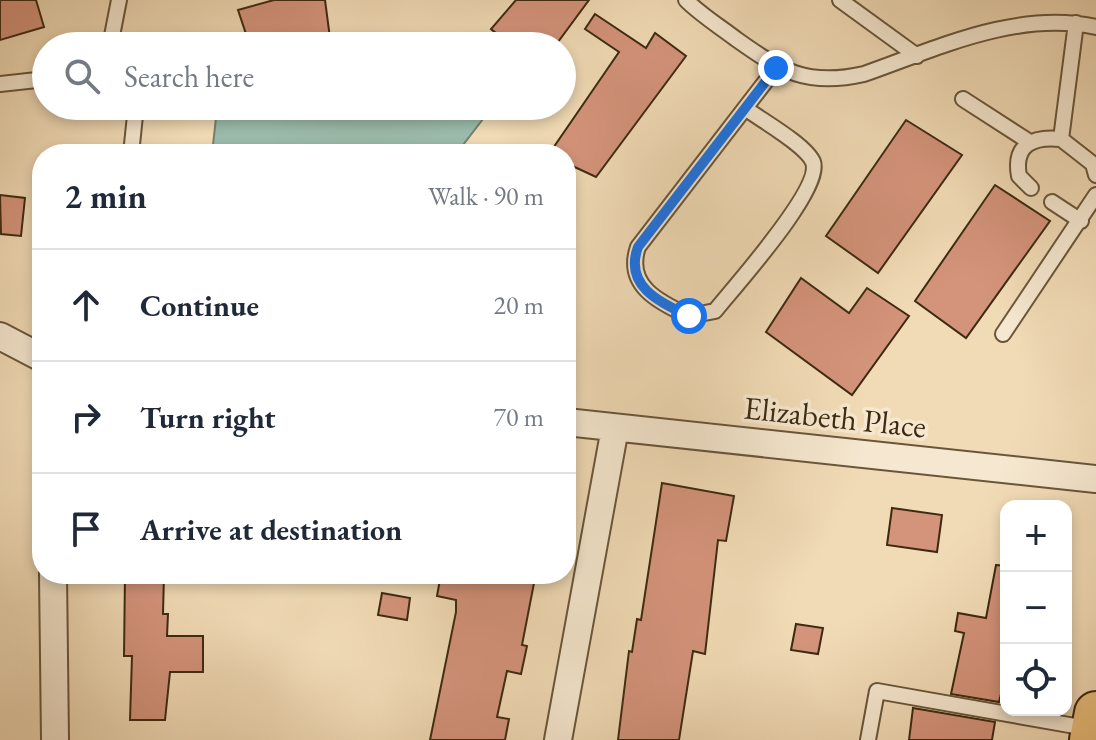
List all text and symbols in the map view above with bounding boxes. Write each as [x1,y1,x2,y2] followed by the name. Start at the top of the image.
[32,32,576,120] search box
[758,50,794,86] route end
[60,54,104,98] icon: search
[124,57,254,96] text: Search here
[64,174,147,218] text: 2 min
[428,179,544,213] text: Walk · 90 m
[64,283,108,327] icon: ahead
[140,286,259,325] text: Continue
[494,288,544,322] text: 20 m
[671,298,707,334] route start
[742,387,928,447] street label: Elizabeth Place
[64,395,108,439] icon: right
[140,398,276,437] text: Turn right
[494,400,544,434] text: 70 m
[1000,500,1072,716] map controls
[1000,500,1072,572] button: +
[64,507,108,551] icon: arrive
[140,510,402,549] text: Arrive at destination
[1000,572,1072,644] button: −
[1000,644,1072,716] button: locate

